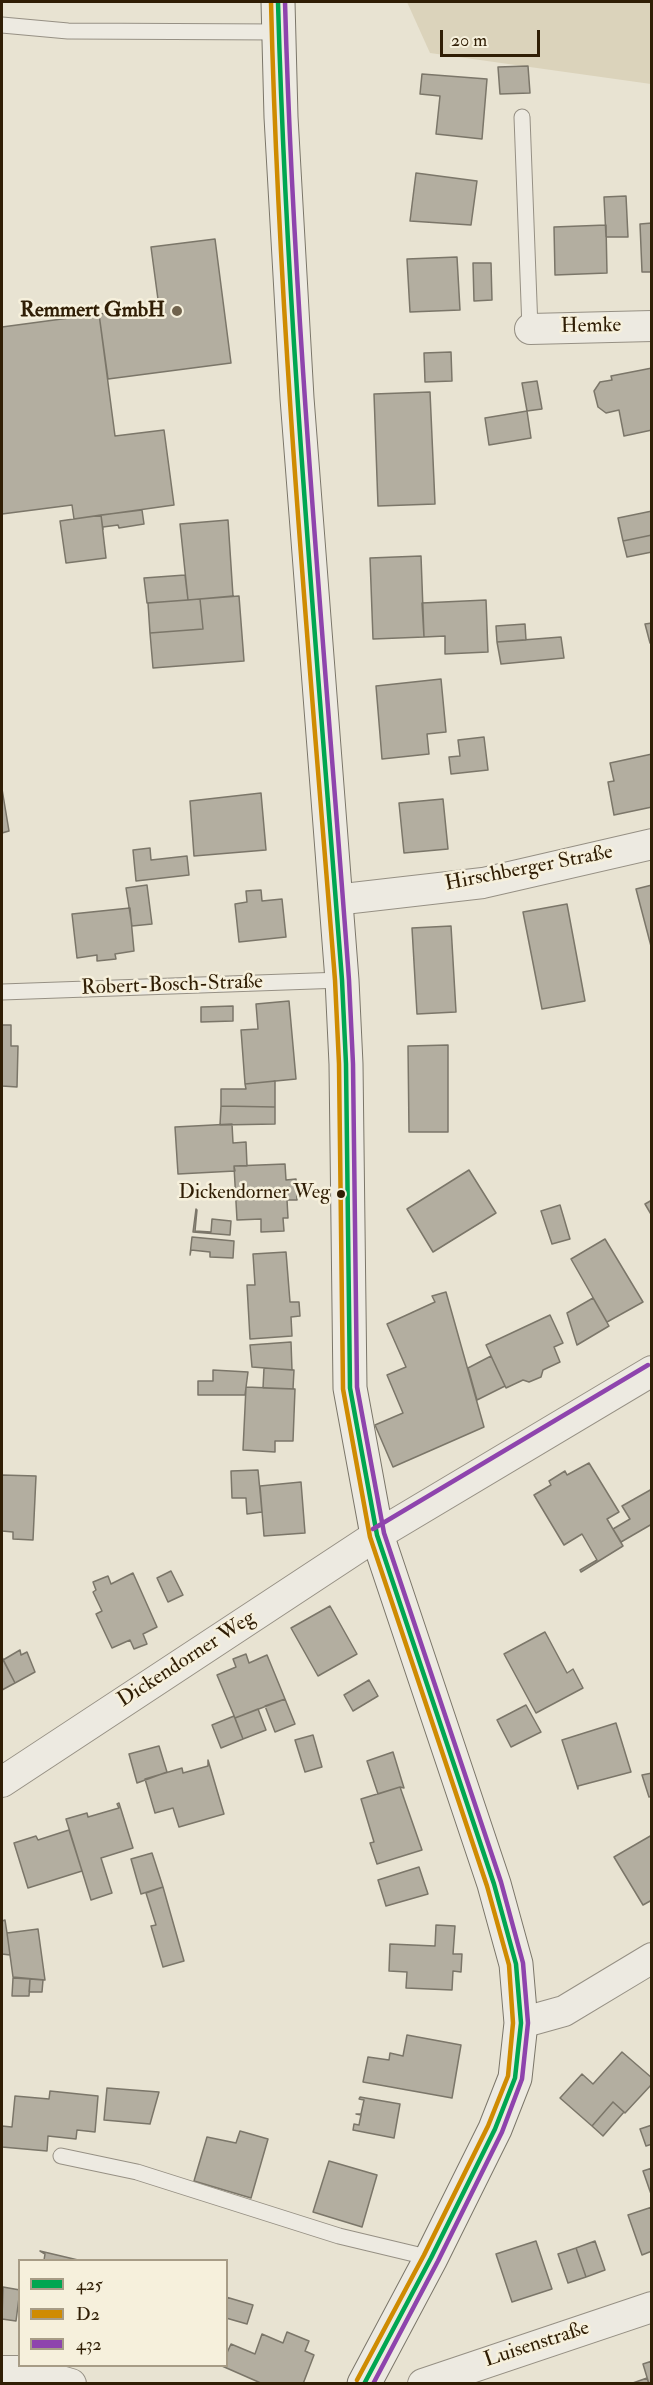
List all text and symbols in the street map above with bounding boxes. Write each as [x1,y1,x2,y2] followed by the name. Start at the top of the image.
[443,18,544,56] scale bar
[451,29,487,52] text: 20 m
[20,298,165,324] place label: Remmert GmbH
[170,304,184,318] marker: Remmert GmbH
[561,314,621,340] street label: Hemke
[443,840,615,898] street label: Hirschberger Straße
[81,970,263,1002] street label: Robert-Bosch-Straße
[179,1182,330,1206] place label: Dickendorner Weg
[335,1188,347,1200] marker: Dickendorner Weg
[113,1606,261,1714] street label: Dickendorner Weg
[18,2259,228,2367] legend
[76,2273,103,2296] text: 425
[76,2303,100,2326] text: D2
[481,2316,593,2374] street label: Luisenstraße
[76,2333,102,2356] text: 432

